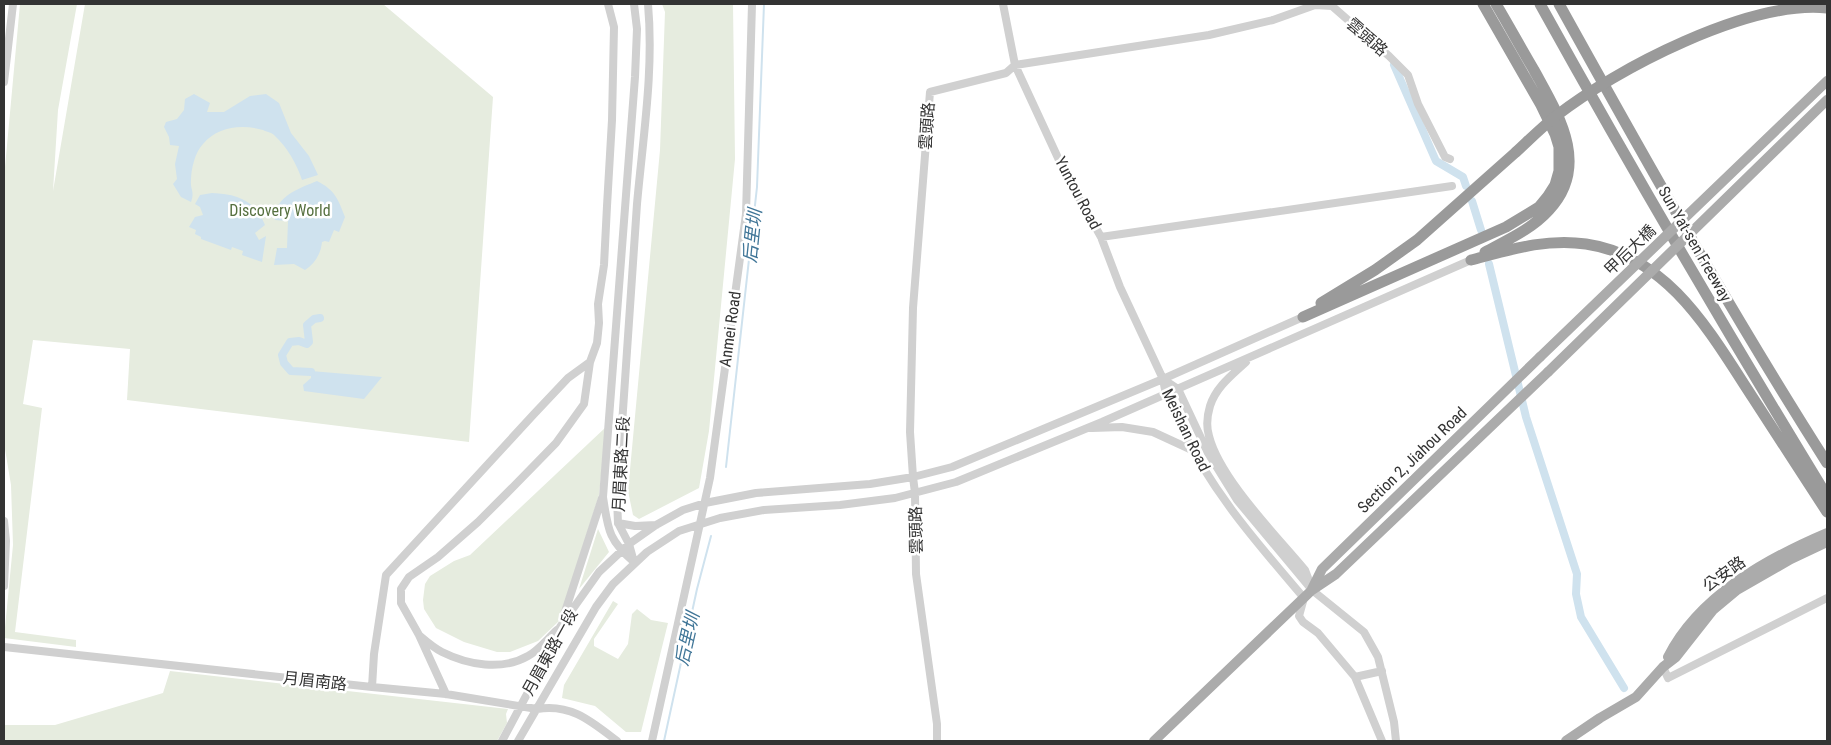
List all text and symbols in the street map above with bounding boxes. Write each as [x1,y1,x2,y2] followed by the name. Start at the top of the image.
[1343,14,1391,60] street label: 雲頭路
[916,101,938,151] street label: 雲頭路
[1051,153,1105,233] street label: Yuntou Road
[1654,183,1736,305] street label: Sun Yat-sen Freeway
[229,201,331,220] park label: Discovery World
[739,205,766,264] water label: 后里圳
[1600,221,1660,279] street label: 甲后大橋
[715,290,745,368] street label: Anmei Road
[1158,386,1214,474] street label: Meishan Road
[1354,403,1470,517] street label: Section 2, Jiahou Road
[609,416,633,512] street label: 月眉東路二段
[906,506,926,554] street label: 雲頭路
[1699,552,1749,596] street label: 公安路
[518,605,582,699] street label: 月眉東路一段
[671,607,704,668] water label: 后里圳
[282,668,348,694] street label: 月眉南路

